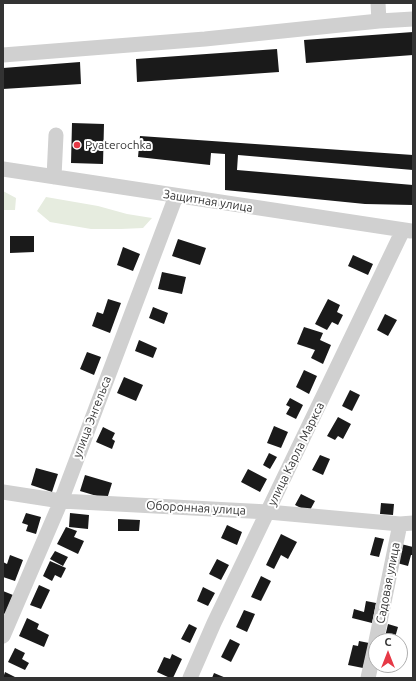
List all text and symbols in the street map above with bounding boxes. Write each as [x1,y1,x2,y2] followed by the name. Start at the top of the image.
[85,138,152,152] place label: Pyaterochka
[72,140,82,150] marker: Pyaterochka
[162,187,254,215] street label: Защитная улица
[70,374,114,460] street label: улица Энгельса
[265,400,327,508] street label: улица Карла Маркса
[146,498,246,518] street label: Оборонная улица
[373,541,403,625] street label: Садовая улица
[368,633,408,673] north arrow
[384,636,392,648] text: С

